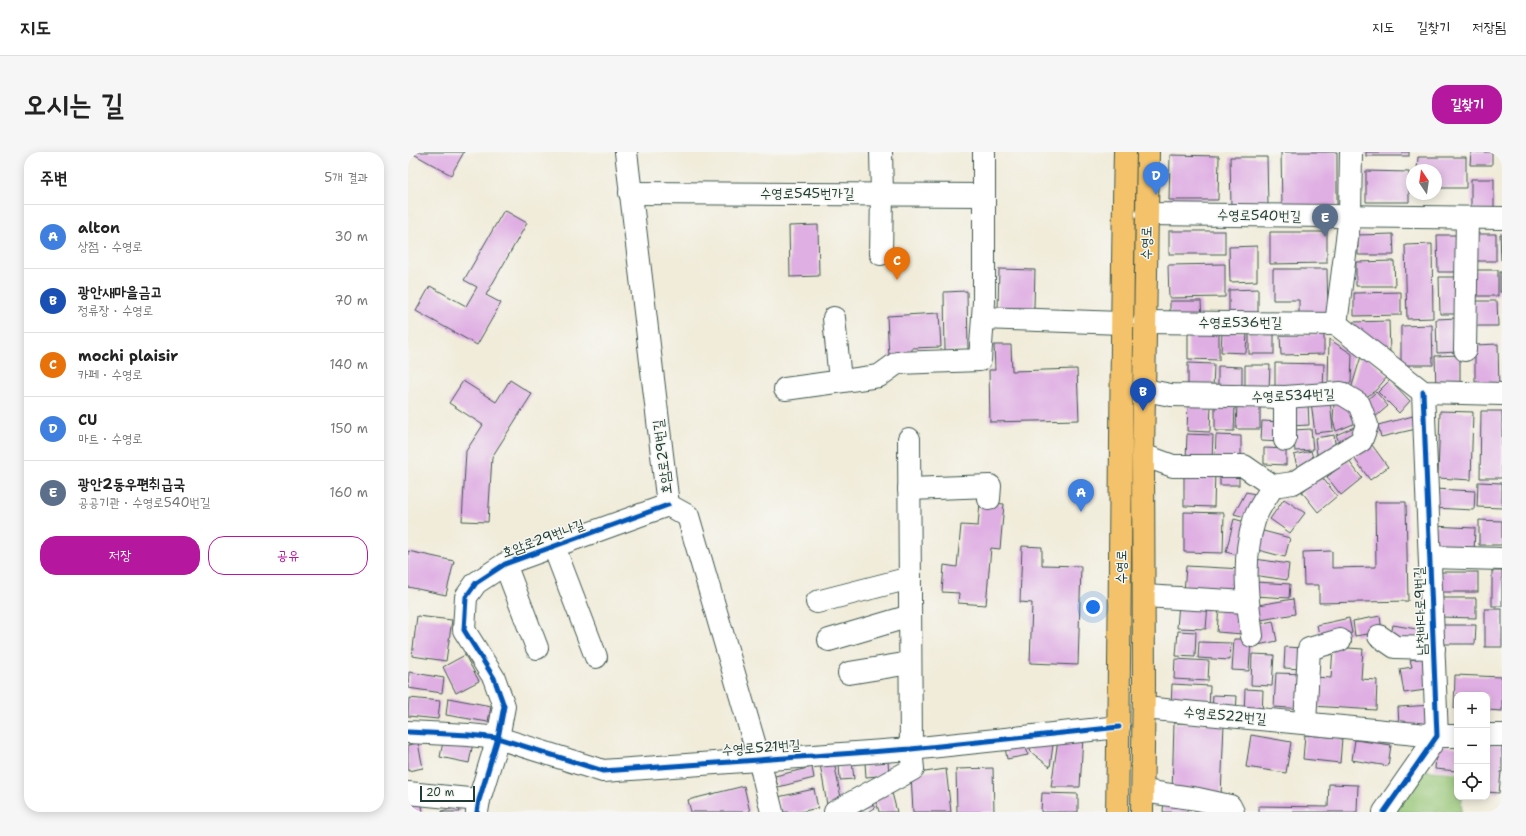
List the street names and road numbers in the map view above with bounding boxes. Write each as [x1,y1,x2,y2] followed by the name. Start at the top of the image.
[760,184,855,202] street label: 수영로545번가길
[1217,205,1302,225] street label: 수영로540번길
[1137,226,1155,260] street label: 수영로
[1198,313,1282,331] street label: 수영로536번길
[1251,385,1336,405] street label: 수영로534번길
[648,418,676,495] street label: 호암로29번길
[499,515,587,561] street label: 호암로29번나길
[1112,550,1130,584] street label: 수영로
[1409,566,1431,656] street label: 남천바다로9번길
[1183,702,1268,728] street label: 수영로522번길
[721,735,802,759] street label: 수영로521번길

